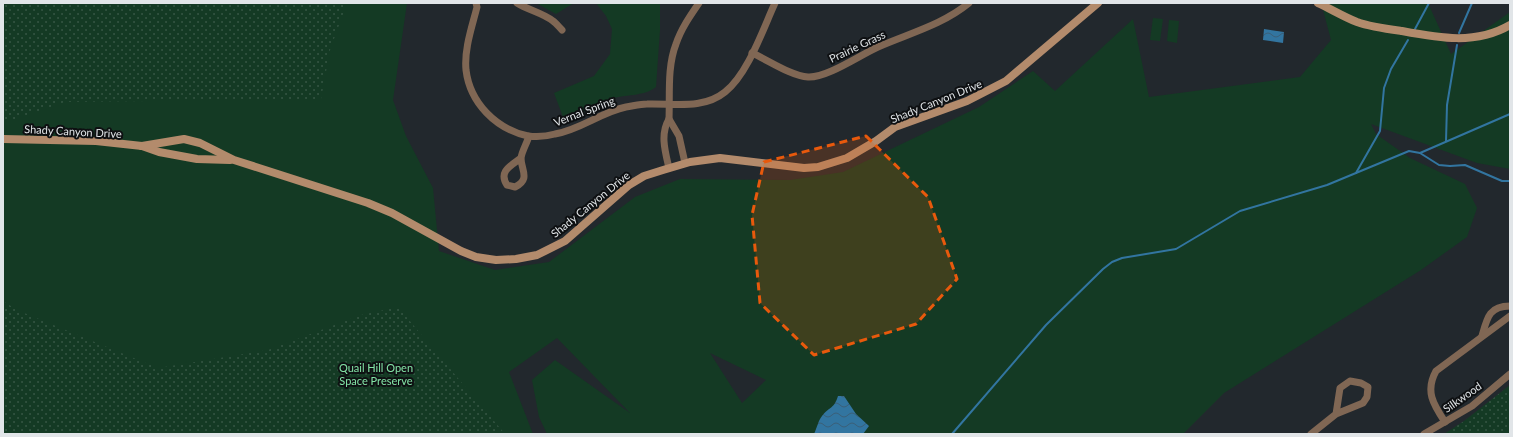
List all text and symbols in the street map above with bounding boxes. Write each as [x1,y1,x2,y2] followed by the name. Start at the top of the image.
[827,27,887,65] street label: Prairie Grass
[888,77,984,125] street label: Shady Canyon Drive
[552,93,616,129] street label: Vernal Spring
[24,122,122,140] street label: Shady Canyon Drive
[548,168,632,240] street label: Shady Canyon Drive
[339,361,413,387] park label: Quail Hill Open Space Preserve
[1440,379,1484,415] street label: Silkwood

